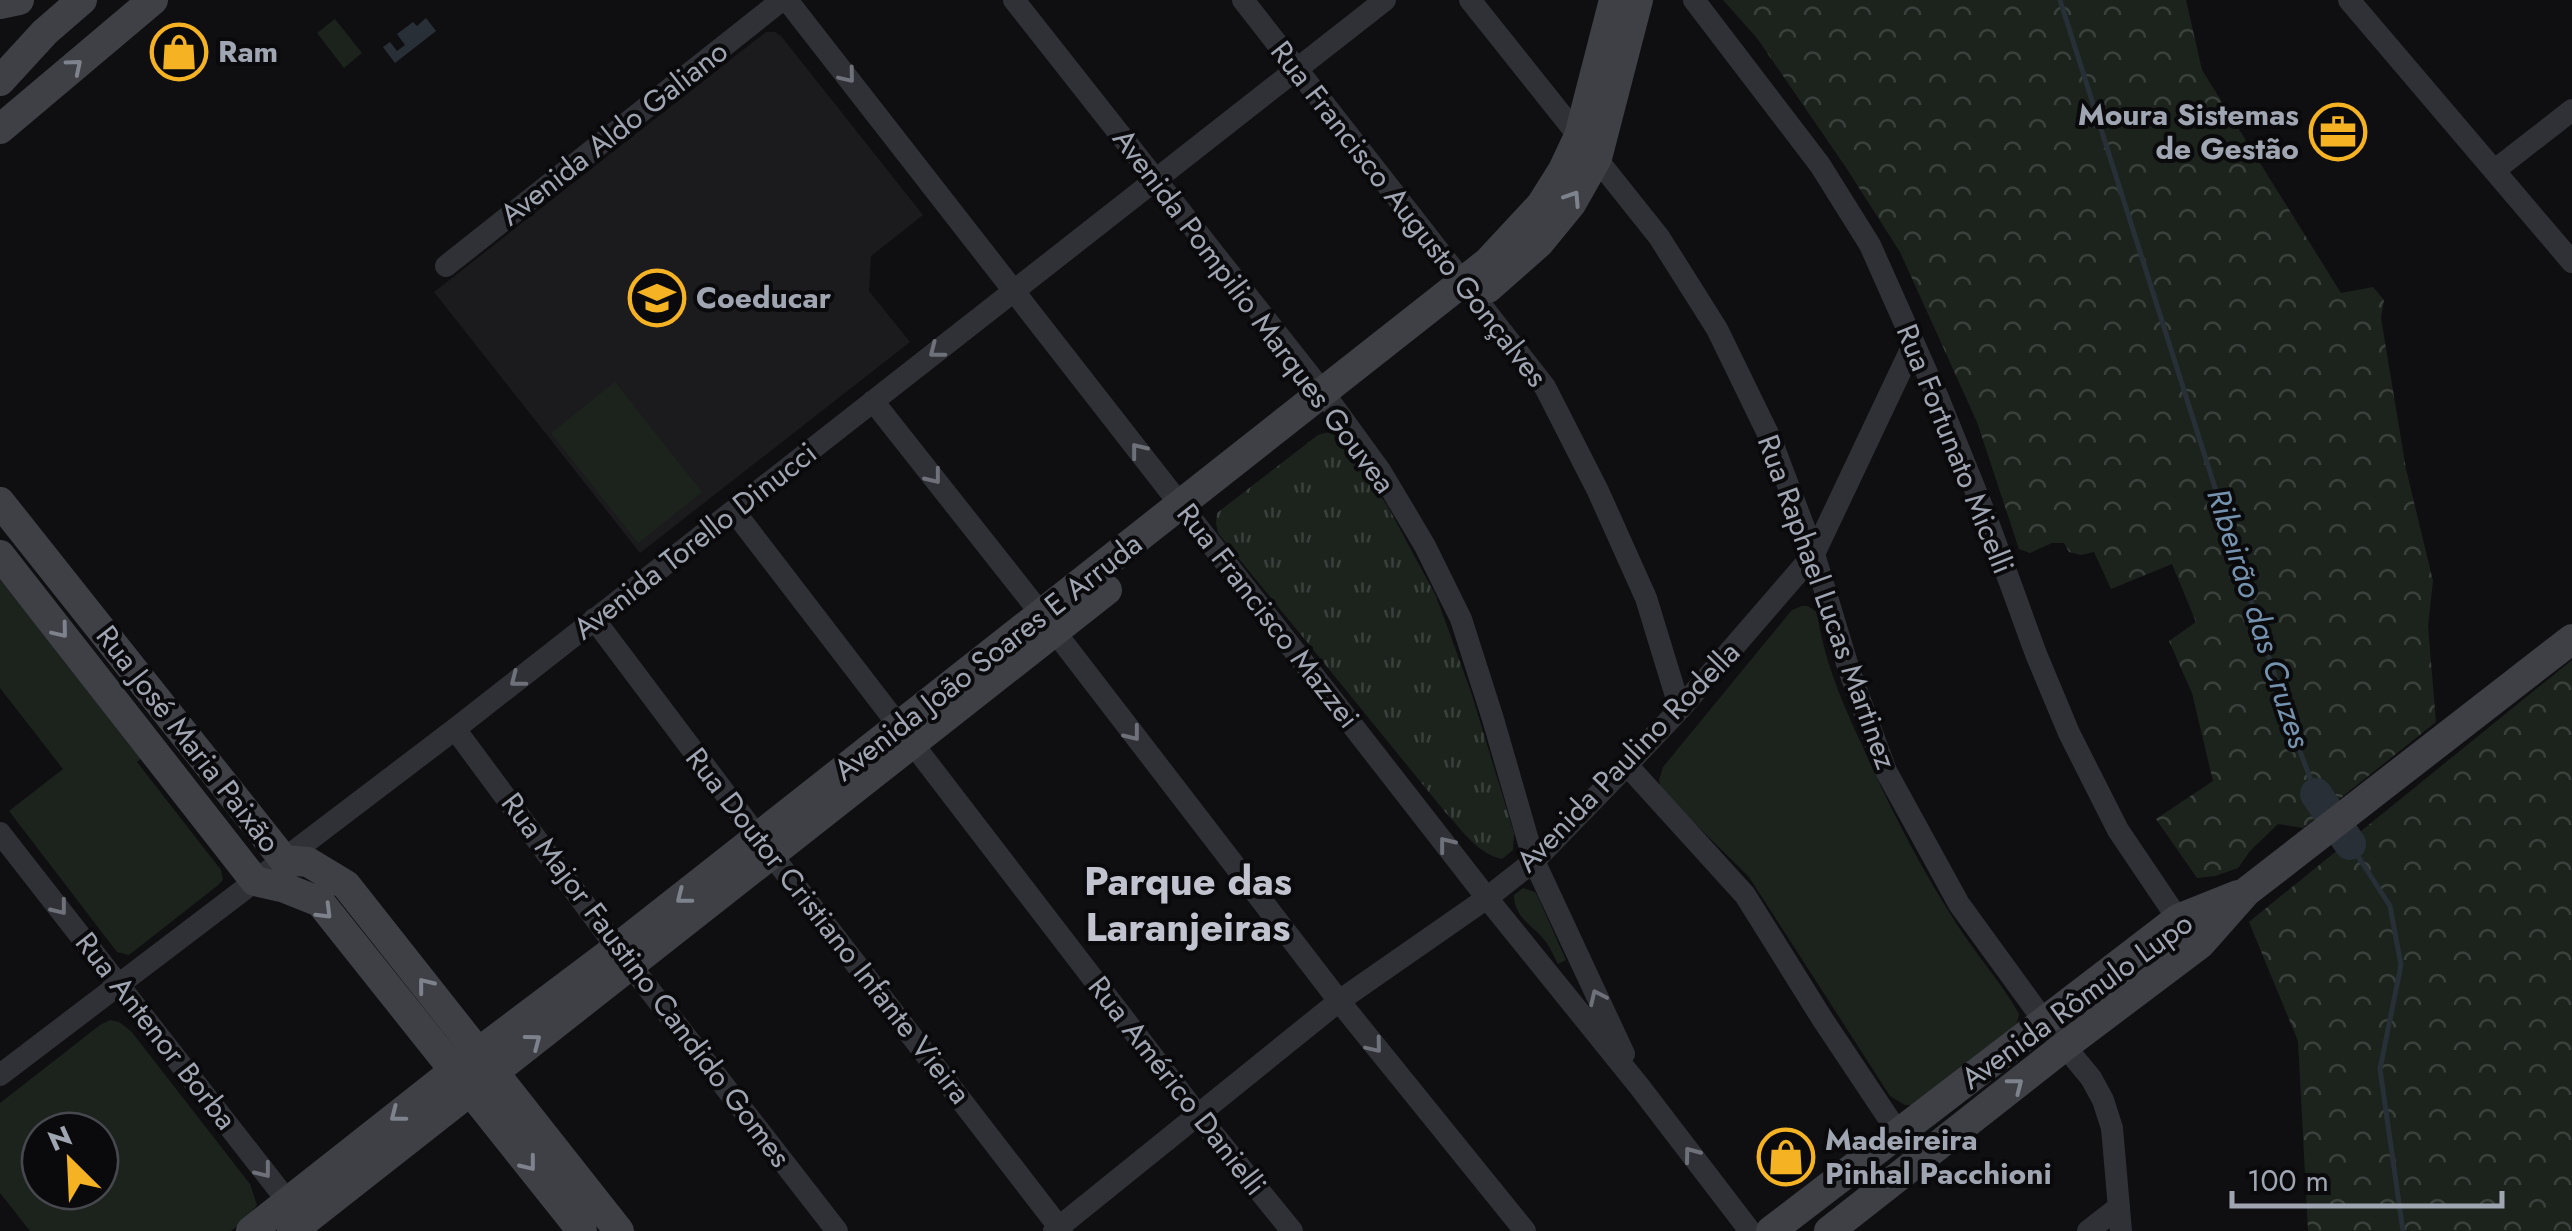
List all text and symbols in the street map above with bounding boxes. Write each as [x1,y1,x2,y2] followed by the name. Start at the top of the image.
[149,22,209,82] shop icon: Ram
[218,30,278,73] place label: Ram
[491,30,737,235] street label: Avenida Aldo Galiano
[1261,32,1558,396] street label: Rua Francisco Augusto Gonçalves
[63,60,81,78] one-way arrow
[836,65,854,83] one-way arrow
[2078,93,2299,170] place label: Moura Sistemas de Gestão
[2308,102,2368,162] office icon: Moura Sistemas de Gestão
[1103,119,1406,502] street label: Avenida Pompilio Marques Gouvea
[1561,191,1580,209] one-way arrow
[627,268,687,328] school or university icon: Coeducar
[696,276,832,319] place label: Coeducar
[1886,317,2025,580] street label: Rua Fortunato Micelli
[929,339,947,357] one-way arrow
[1747,429,1908,775] street label: Rua Raphael Lucas Martinez
[564,432,826,649] street label: Avenida Torello Dinucci
[1132,443,1149,461] one-way arrow
[922,466,939,484] one-way arrow
[2195,482,2323,754] water label: Ribeirão das Cruzes
[1167,494,1370,737] street label: Rua Francisco Mazzei
[824,522,1151,791] street label: Avenida João Soares E Arruda
[86,616,291,861] street label: Rua José Maria Paixão
[49,619,67,637] one-way arrow
[1506,632,1749,882] street label: Avenida Paulino Rodella
[511,668,529,686] one-way arrow
[1122,723,1139,741] one-way arrow
[675,738,981,1113] street label: Rua Doutor Cristiano Infante Vieira
[491,783,802,1176] street label: Rua Major Faustino Candido Gomes
[1440,837,1457,855] one-way arrow
[1084,852,1292,956] district label: Parque das Laranjeiras
[676,885,694,902] one-way arrow
[48,897,65,915] one-way arrow
[313,900,331,918] one-way arrow
[1952,902,2202,1099] street label: Avenida Rômulo Lupo
[65,923,247,1139] street label: Rua Antenor Borba
[1078,967,1277,1204] street label: Rua Américo Danielli
[419,979,437,997] one-way arrow
[1590,990,1610,1008] one-way arrow
[1363,1034,1381,1052] one-way arrow
[523,1035,541,1052] one-way arrow
[2005,1079,2023,1096] one-way arrow
[390,1104,408,1121] one-way arrow
[20,1111,120,1211] north arrow
[42,1115,79,1162] text: N
[1825,1118,2052,1195] place label: Madeireira Pinhal Pacchioni
[1756,1127,1816,1187] shop icon: Madeireira Pinhal Pacchioni
[2232,1146,2502,1208] scale bar
[1685,1147,1702,1165] one-way arrow
[517,1153,535,1171] one-way arrow
[2247,1159,2329,1202] text: 100 m
[253,1160,270,1178] one-way arrow

